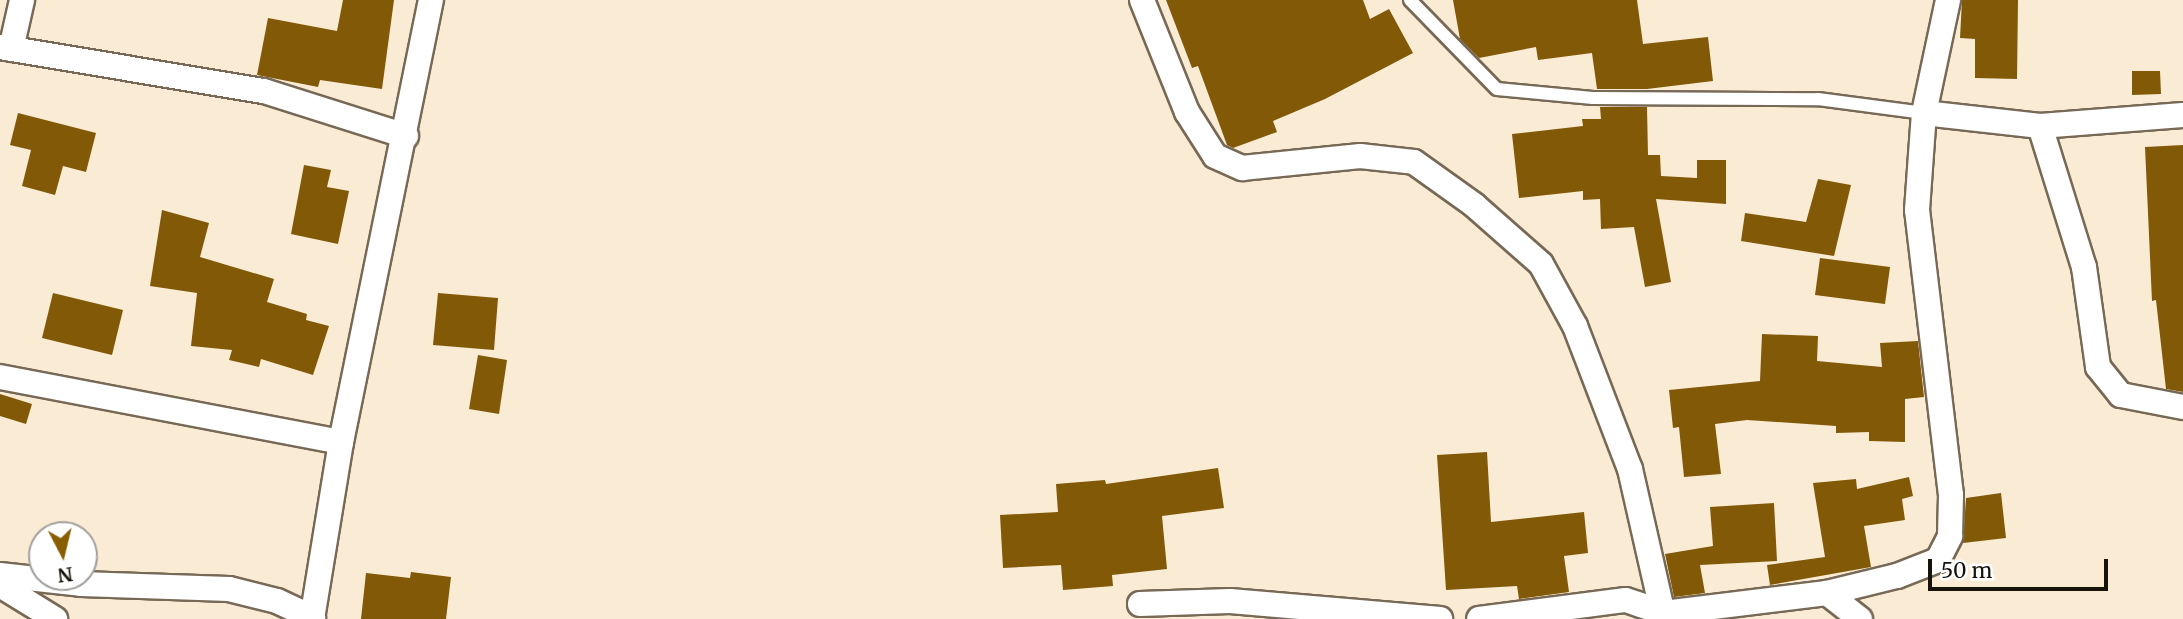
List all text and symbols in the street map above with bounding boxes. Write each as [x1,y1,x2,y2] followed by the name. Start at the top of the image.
[28,521,98,591] north arrow
[1931,546,2111,590] scale bar
[1941,557,1992,584] text: 50 m
[56,562,74,588] text: N

